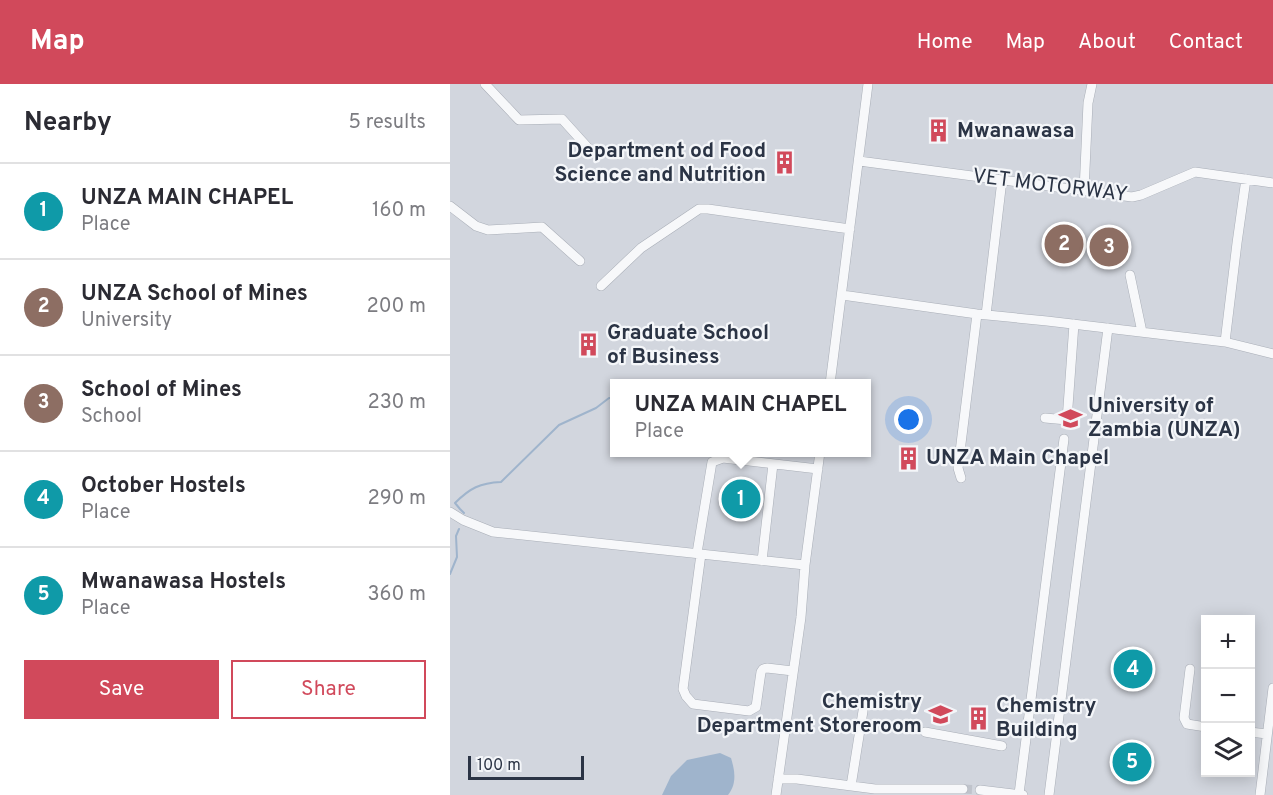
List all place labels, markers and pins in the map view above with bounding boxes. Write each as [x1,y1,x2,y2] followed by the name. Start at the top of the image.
[926,118,952,144] building icon: Mwanawasa
[957,118,1074,145] place label: Mwanawasa
[554,138,766,189] place label: Department od Food Science and Nutrition
[771,150,797,176] building icon: Department od Food Science and Nutrition
[1044,222,1084,266] pin: 2
[1090,224,1128,270] pin: 3
[607,320,769,371] place label: Graduate School of Business
[576,332,602,358] building icon: Graduate School of Business
[1088,393,1241,444] place label: University of Zambia (UNZA)
[1057,405,1083,431] school or university icon: University of Zambia (UNZA)
[895,445,921,471] building icon: UNZA Main Chapel
[926,445,1109,472] place label: UNZA Main Chapel
[722,476,760,522] pin: 1
[1114,646,1152,692] pin: 4
[697,689,922,740] place label: Chemistry Department Storeroom
[996,693,1096,744] place label: Chemistry Building
[927,701,953,727] school or university icon: Chemistry Department Storeroom
[965,705,991,731] building icon: Chemistry Building
[1112,740,1152,784] pin: 5

